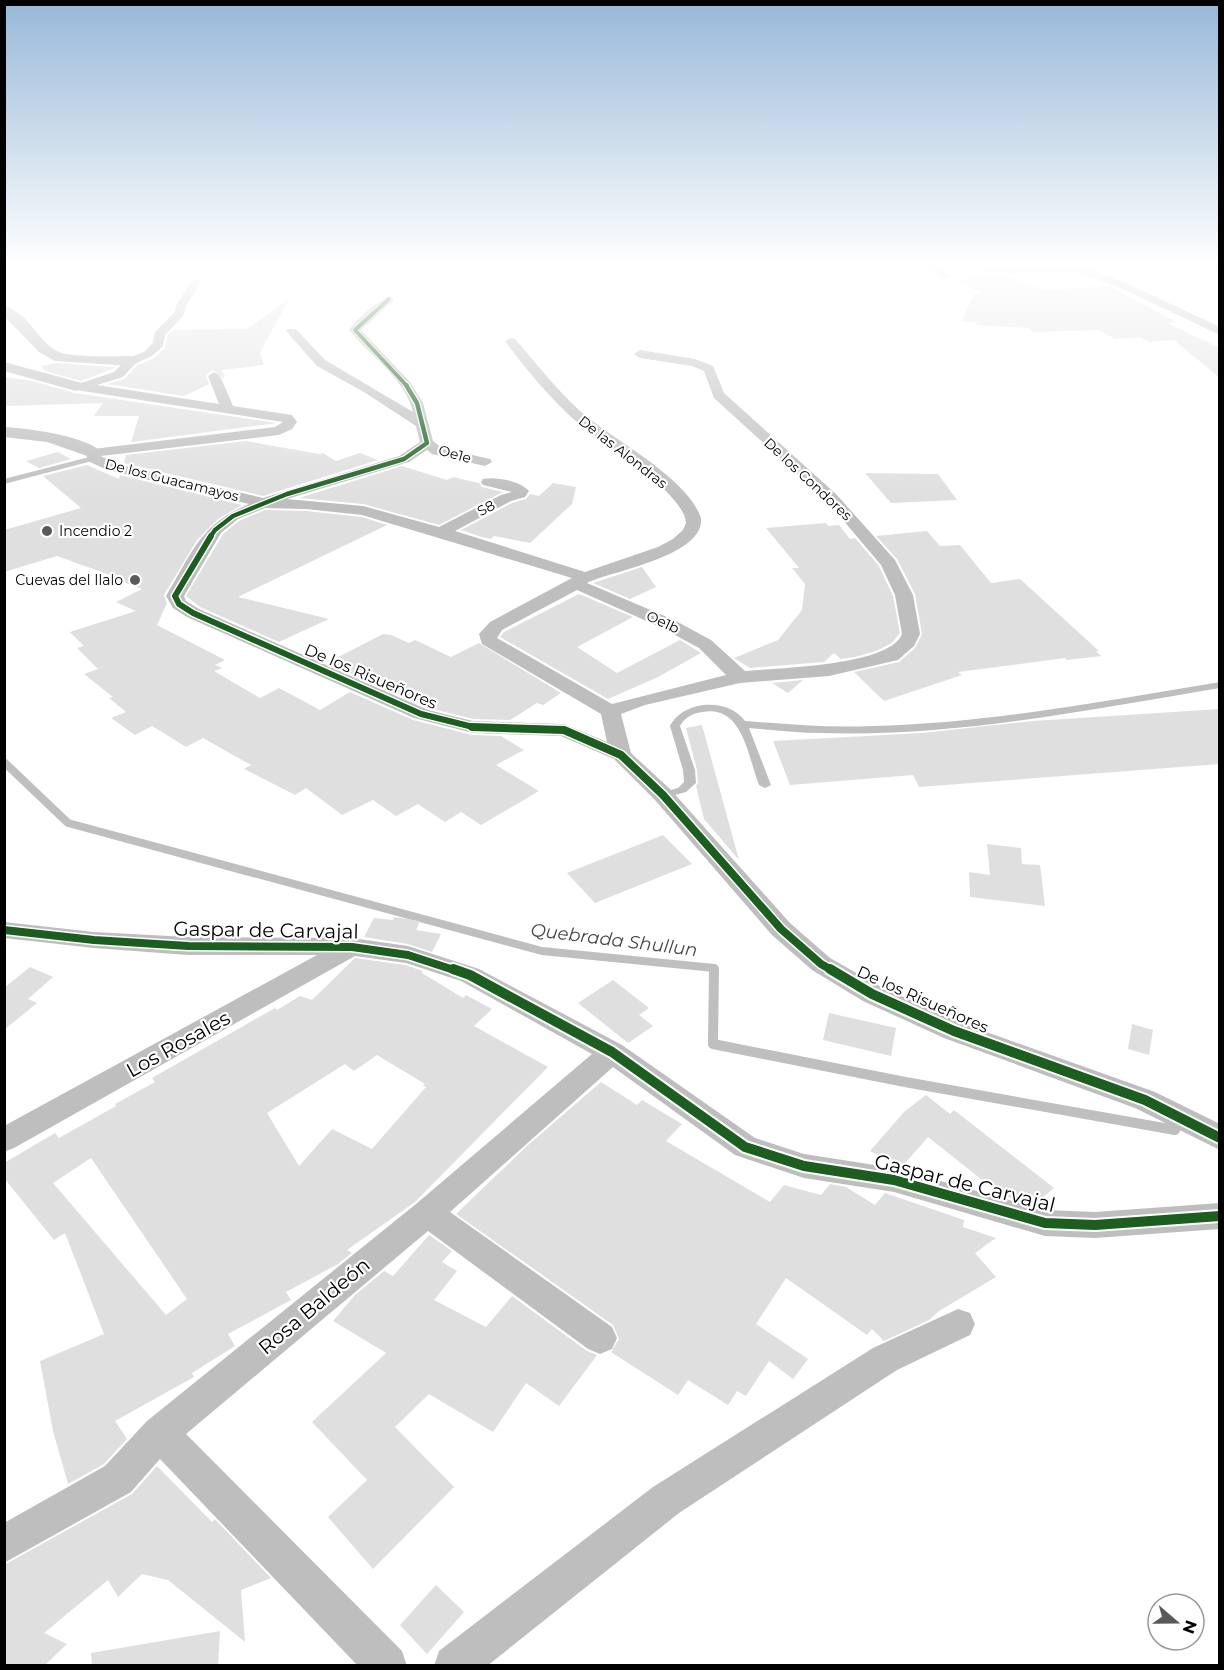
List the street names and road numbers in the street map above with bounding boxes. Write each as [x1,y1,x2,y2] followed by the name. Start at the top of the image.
[575,412,671,492] street label: De las Alondras
[760,434,856,524] street label: De los Condores
[437,441,473,467] street label: Oe1e
[103,455,241,505] street label: De los Guacamayos
[474,496,498,520] street label: S8
[644,607,682,637] street label: Oe1b
[302,640,440,713] street label: De los Risueñores
[173,916,359,944] street label: Gaspar de Carvajal
[854,962,992,1037] street label: De los Risueñores
[122,1006,234,1082] street label: Los Rosales
[872,1149,1058,1217] street label: Gaspar de Carvajal
[254,1253,374,1359] street label: Rosa Baldeón

